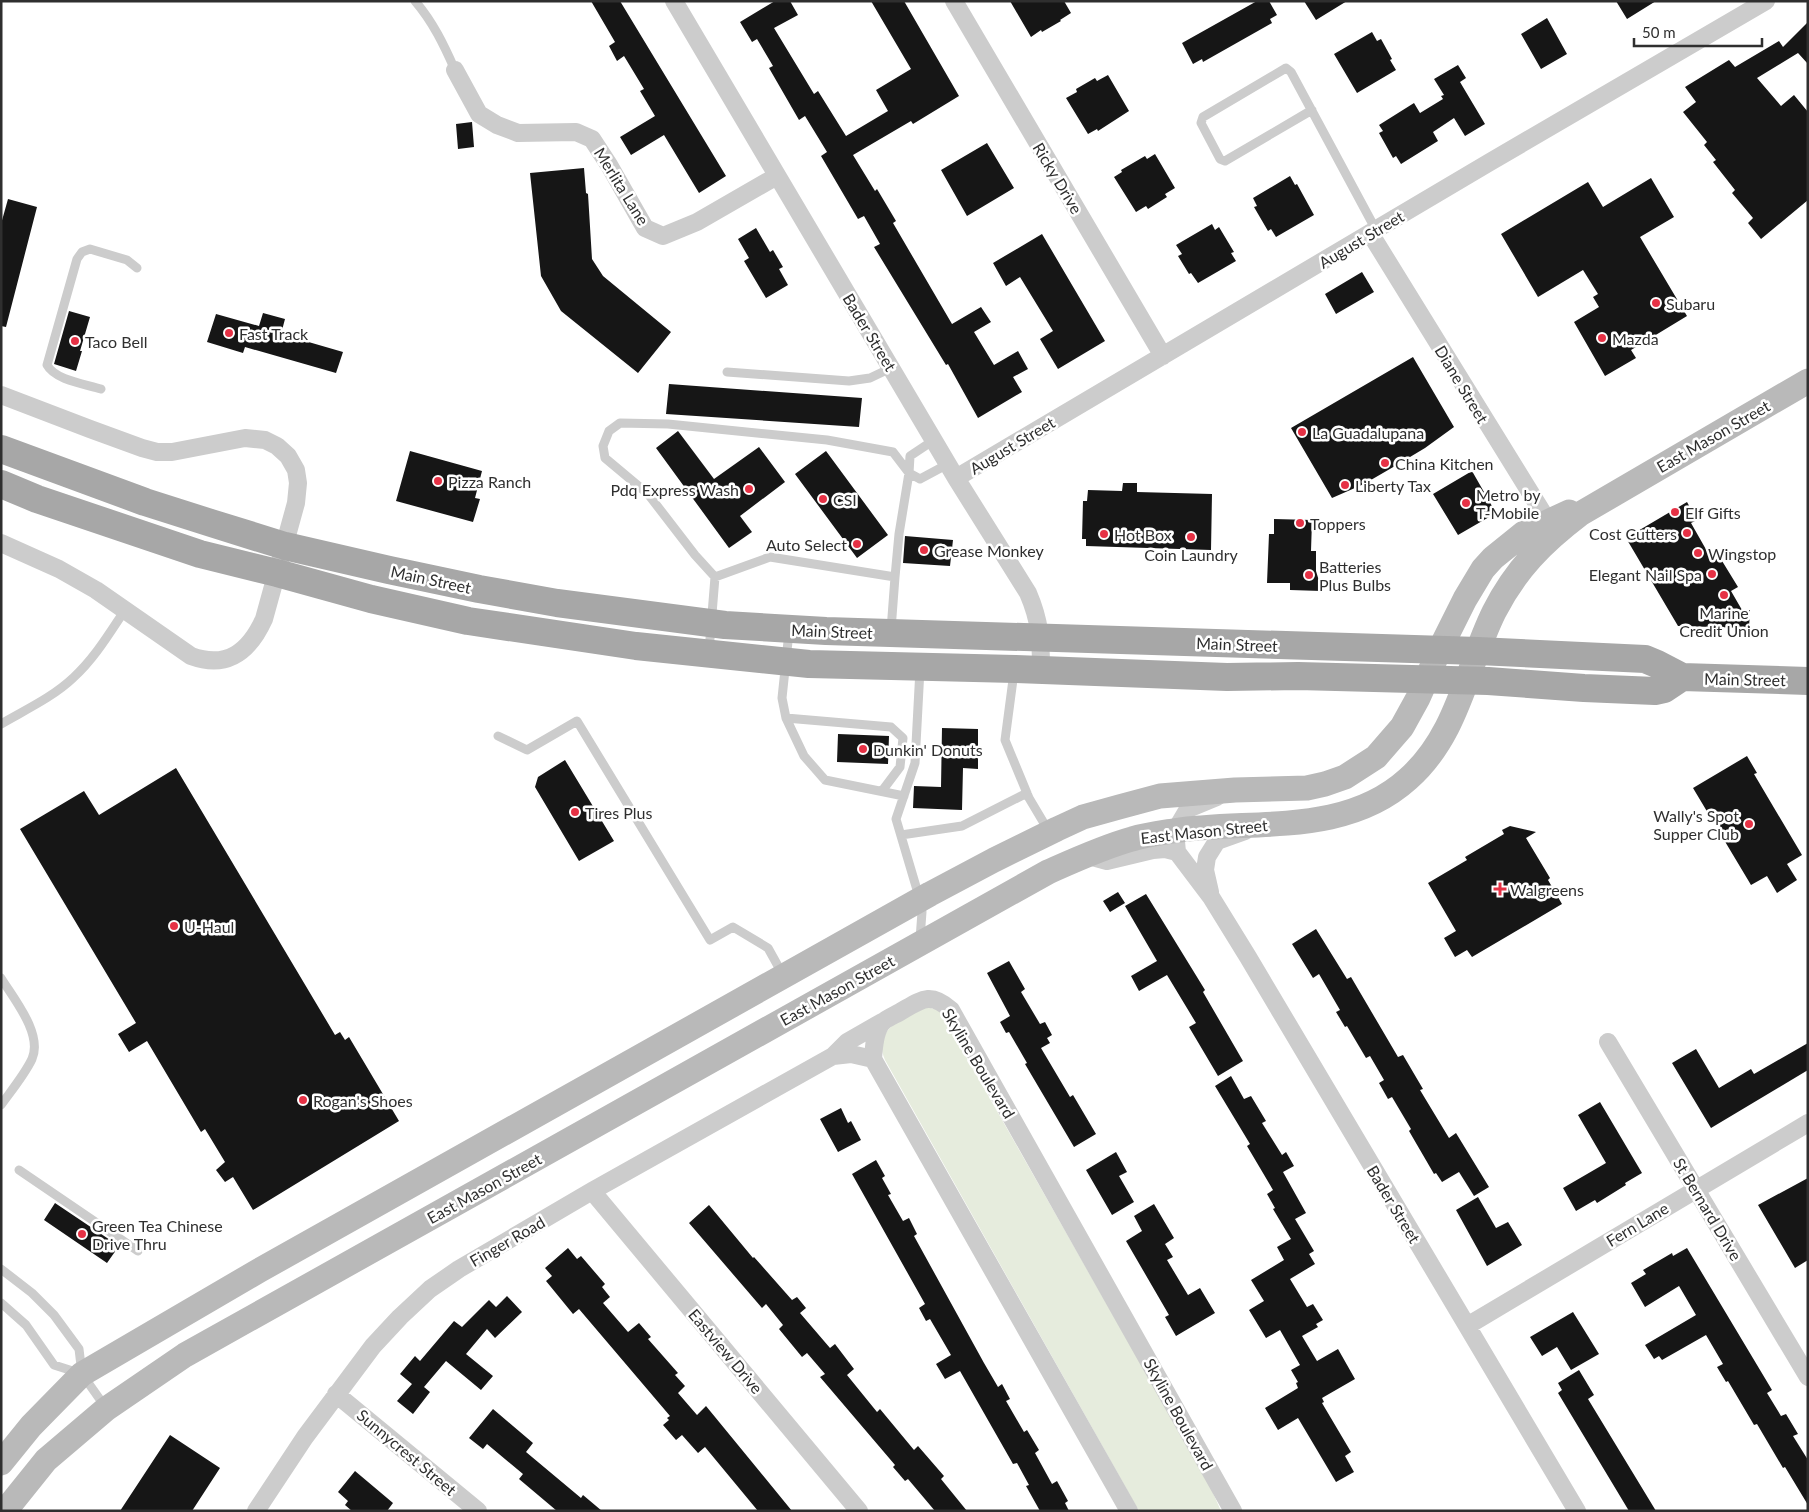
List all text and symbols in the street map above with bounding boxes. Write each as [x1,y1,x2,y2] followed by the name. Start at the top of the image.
[1634,15,1762,47] scale bar
[1642,23,1676,41] text: 50 m
[1029,139,1087,217] street label: Ricky Drive
[591,144,653,228] street label: Merlita Lane
[1315,206,1407,272] street label: August Street
[839,290,901,375] street label: Bader Street
[1666,294,1715,313] place label: Subaru
[1650,297,1662,309] marker: Subaru
[239,324,309,343] place label: Fast Track
[223,327,235,339] marker: Fast Track
[1612,329,1659,348] place label: Mazda
[85,332,147,351] place label: Taco Bell
[1596,332,1608,344] marker: Mazda
[69,335,81,347] marker: Taco Bell
[1431,342,1493,427] street label: Diane Street
[1653,396,1773,476] street label: East Mason Street
[966,412,1058,478] street label: August Street
[1312,423,1424,442] place label: La Guadalupana
[1296,426,1308,438] marker: La Guadalupana
[1395,454,1494,473] place label: China Kitchen
[1379,457,1391,469] marker: China Kitchen
[448,472,531,491] place label: Pizza Ranch
[432,475,444,487] marker: Pizza Ranch
[1355,476,1431,495] place label: Liberty Tax
[1339,479,1351,491] marker: Liberty Tax
[610,480,739,499] place label: Pdq Express Wash
[743,483,755,495] marker: Pdq Express Wash
[1476,485,1541,522] place label: Metro by T-Mobile
[833,490,857,509] place label: CSI
[817,493,829,505] marker: CSI
[1460,497,1472,509] marker: Metro by T-Mobile
[1685,503,1741,522] place label: Elf Gifts
[1669,506,1681,518] marker: Elf Gifts
[1310,514,1366,533] place label: Toppers
[1294,517,1306,529] marker: Toppers
[1589,524,1677,543] place label: Cost Cutters
[1114,525,1172,544] place label: Hot Box
[1681,527,1693,539] marker: Cost Cutters
[1098,528,1110,540] marker: Hot Box
[1185,531,1197,543] marker: Coin Laundry
[766,535,847,554] place label: Auto Select
[851,538,863,550] marker: Auto Select
[934,541,1044,560] place label: Grease Monkey
[918,544,930,556] marker: Grease Monkey
[1708,544,1776,563] place label: Wingstop
[1144,545,1239,564] place label: Coin Laundry
[1692,547,1704,559] marker: Wingstop
[1319,557,1391,594] place label: Batteries Plus Bulbs
[389,561,473,597] street label: Main Street
[1589,565,1702,584] place label: Elegant Nail Spa
[1706,568,1718,580] marker: Elegant Nail Spa
[1303,569,1315,581] marker: Batteries Plus Bulbs
[1718,589,1730,601] marker: Marine Credit Union
[1679,603,1769,640] place label: Marine Credit Union
[791,620,873,642] street label: Main Street
[1196,633,1278,655] street label: Main Street
[1704,669,1786,689] street label: Main Street
[873,740,983,759] place label: Dunkin' Donuts
[857,743,869,755] marker: Dunkin' Donuts
[585,803,652,822] place label: Tires Plus
[569,806,581,818] marker: Tires Plus
[1653,806,1739,843] place label: Wally's Spot Supper Club
[1140,815,1269,847] street label: East Mason Street
[1743,818,1755,830] marker: Wally's Spot Supper Club
[1510,880,1584,899] place label: Walgreens
[1494,883,1506,895] marker: Walgreens
[184,917,234,936] place label: U-Haul
[168,920,180,932] marker: U-Haul
[777,951,898,1029] street label: East Mason Street
[939,1005,1019,1121] street label: Skyline Boulevard
[313,1091,413,1110] place label: Rogan's Shoes
[297,1094,309,1106] marker: Rogan's Shoes
[424,1149,545,1227] street label: East Mason Street
[1670,1154,1746,1264] street label: St Bernard Drive
[1363,1162,1425,1247] street label: Bader Street
[1602,1198,1672,1250] street label: Fern Lane
[466,1212,548,1270] street label: Finger Road
[92,1216,223,1253] place label: Green Tea Chinese Drive Thru
[76,1228,88,1240] marker: Green Tea Chinese Drive Thru
[685,1305,767,1397] street label: Eastview Drive
[1140,1355,1218,1473] street label: Skyline Boulevard
[354,1405,461,1499] street label: Sunnycrest Street

